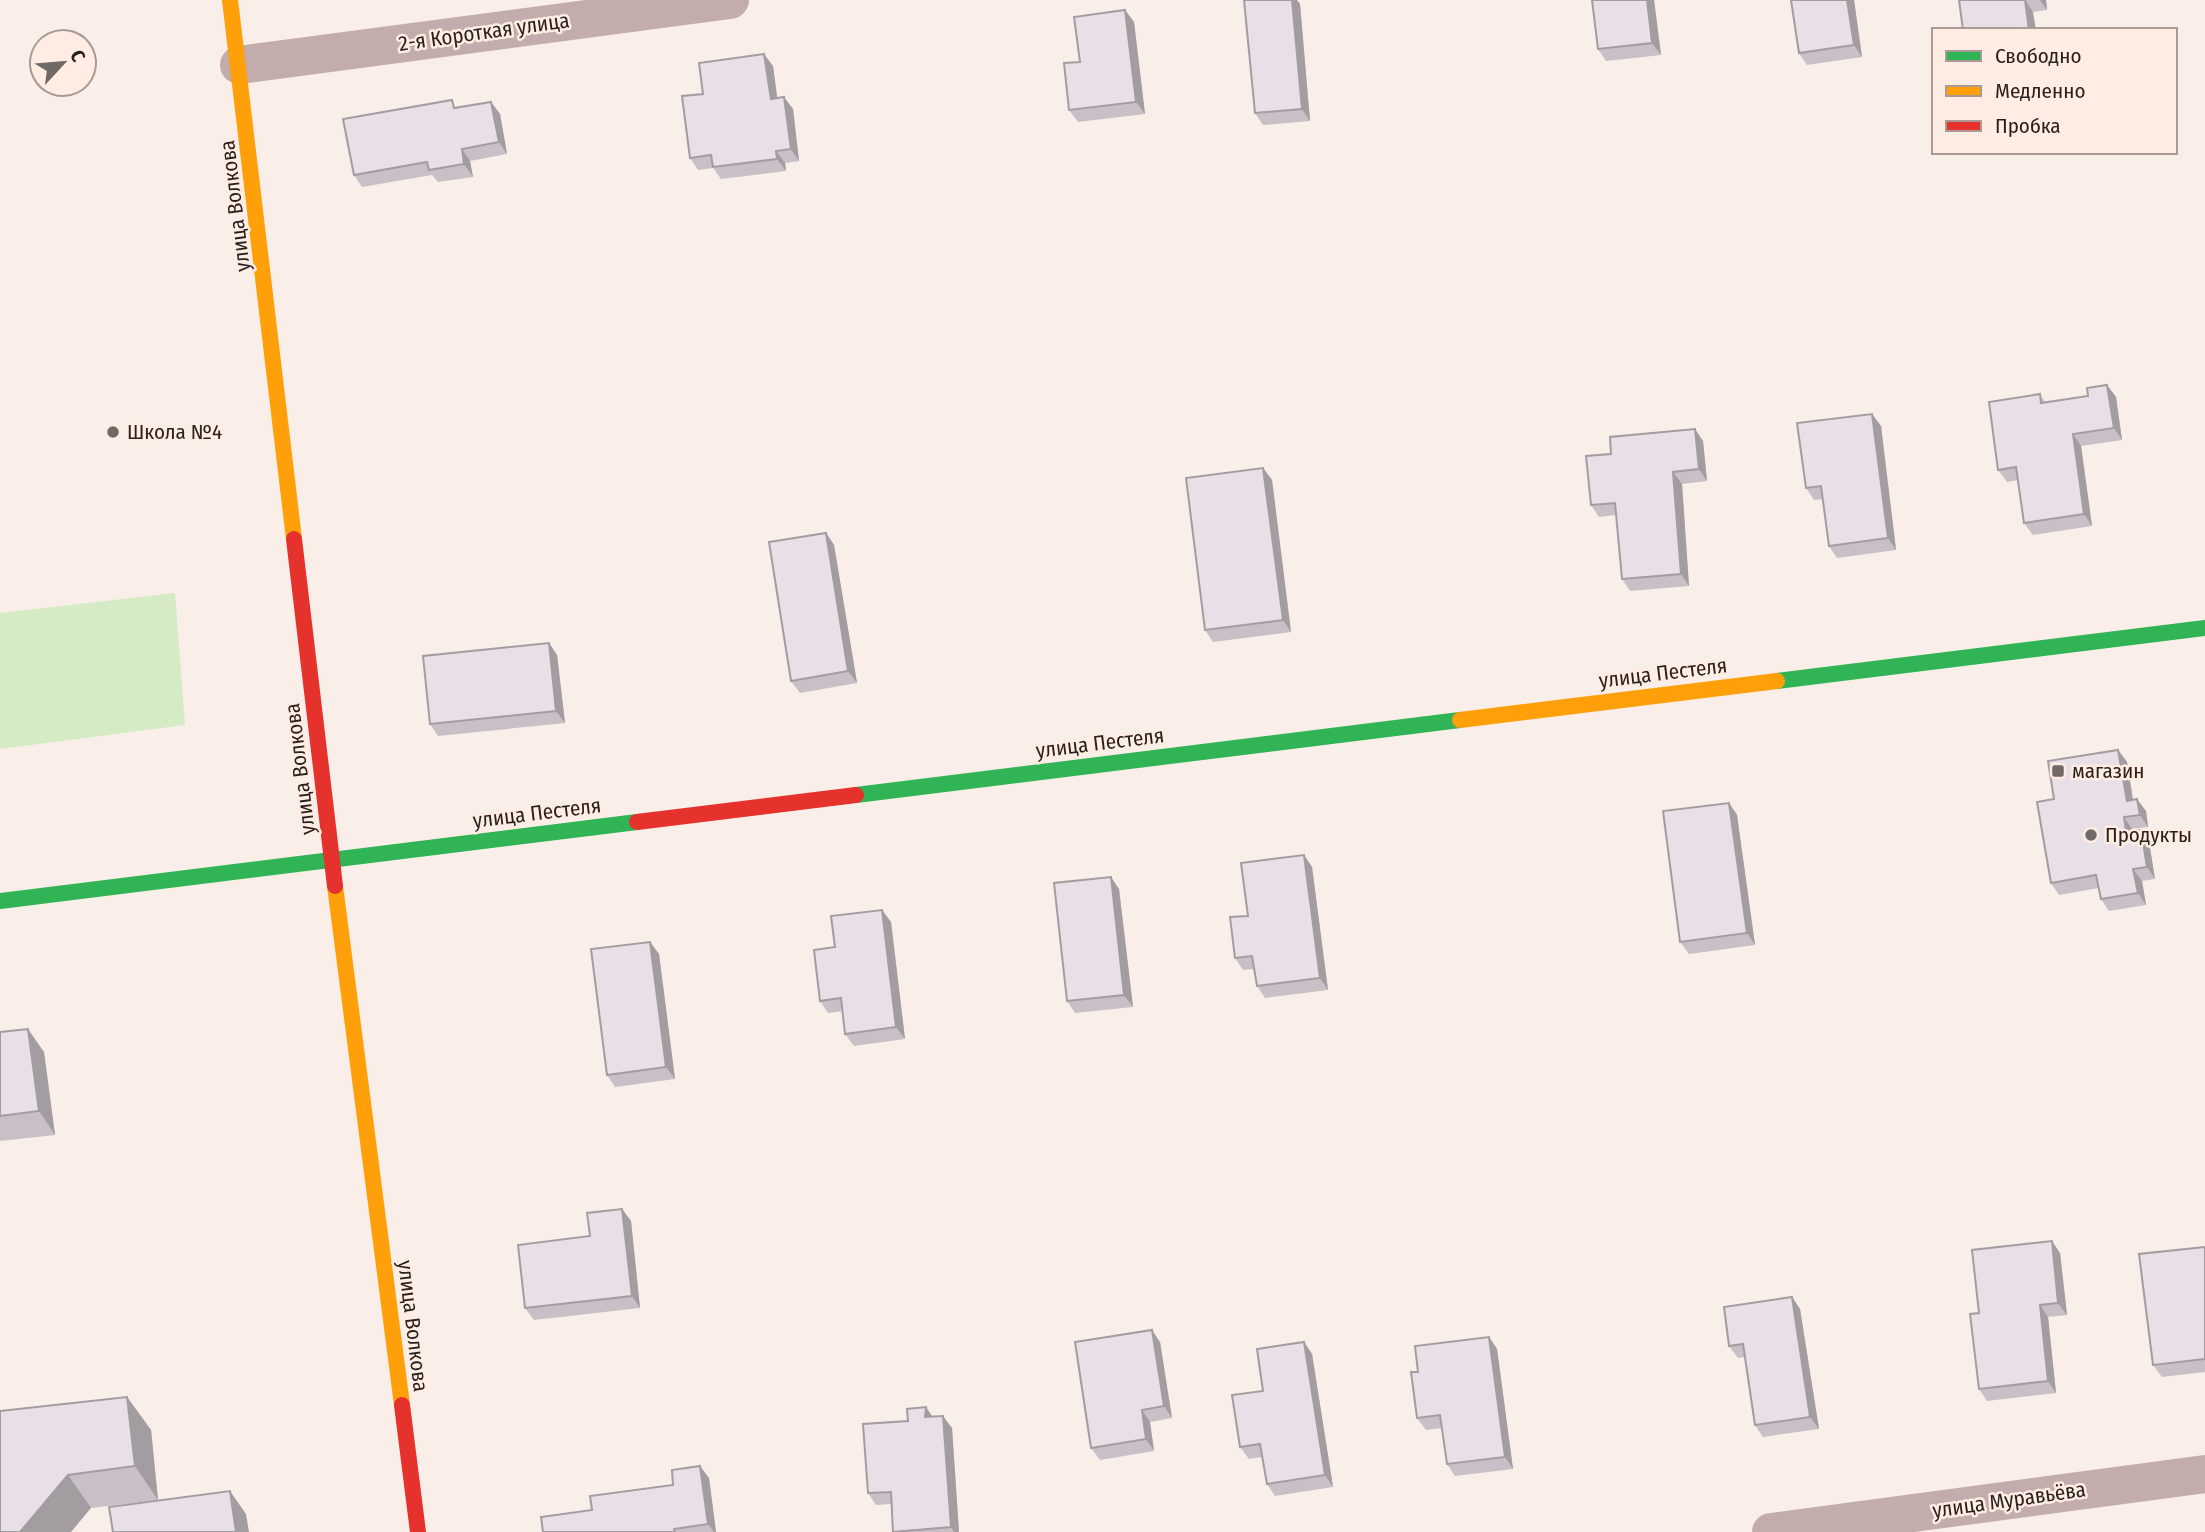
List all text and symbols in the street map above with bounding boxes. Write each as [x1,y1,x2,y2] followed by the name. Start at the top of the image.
[397,7,571,57] street label: 2-я Короткая улица
[28,28,98,98] north arrow
[1932,28,2177,154] legend
[1995,43,2081,69] text: Свободно
[65,46,90,65] text: С
[1995,78,2085,104] text: Медленно
[1995,113,2061,139] text: Пробка
[214,139,256,273] street label: улица Волкова
[127,419,222,445] place label: Школа №4
[105,424,121,440] marker: Школа №4
[1597,652,1729,694] street label: улица Пестеля
[279,702,321,836] street label: улица Волкова
[1034,722,1166,764] street label: улица Пестеля
[2072,758,2145,784] place label: магазин
[2050,763,2066,779] marker: магазин
[471,792,603,834] street label: улица Пестеля
[2105,822,2192,848] place label: Продукты
[2083,827,2099,843] marker: Продукты
[392,1259,434,1393] street label: улица Волкова
[1931,1476,2087,1524] street label: улица Муравьёва

